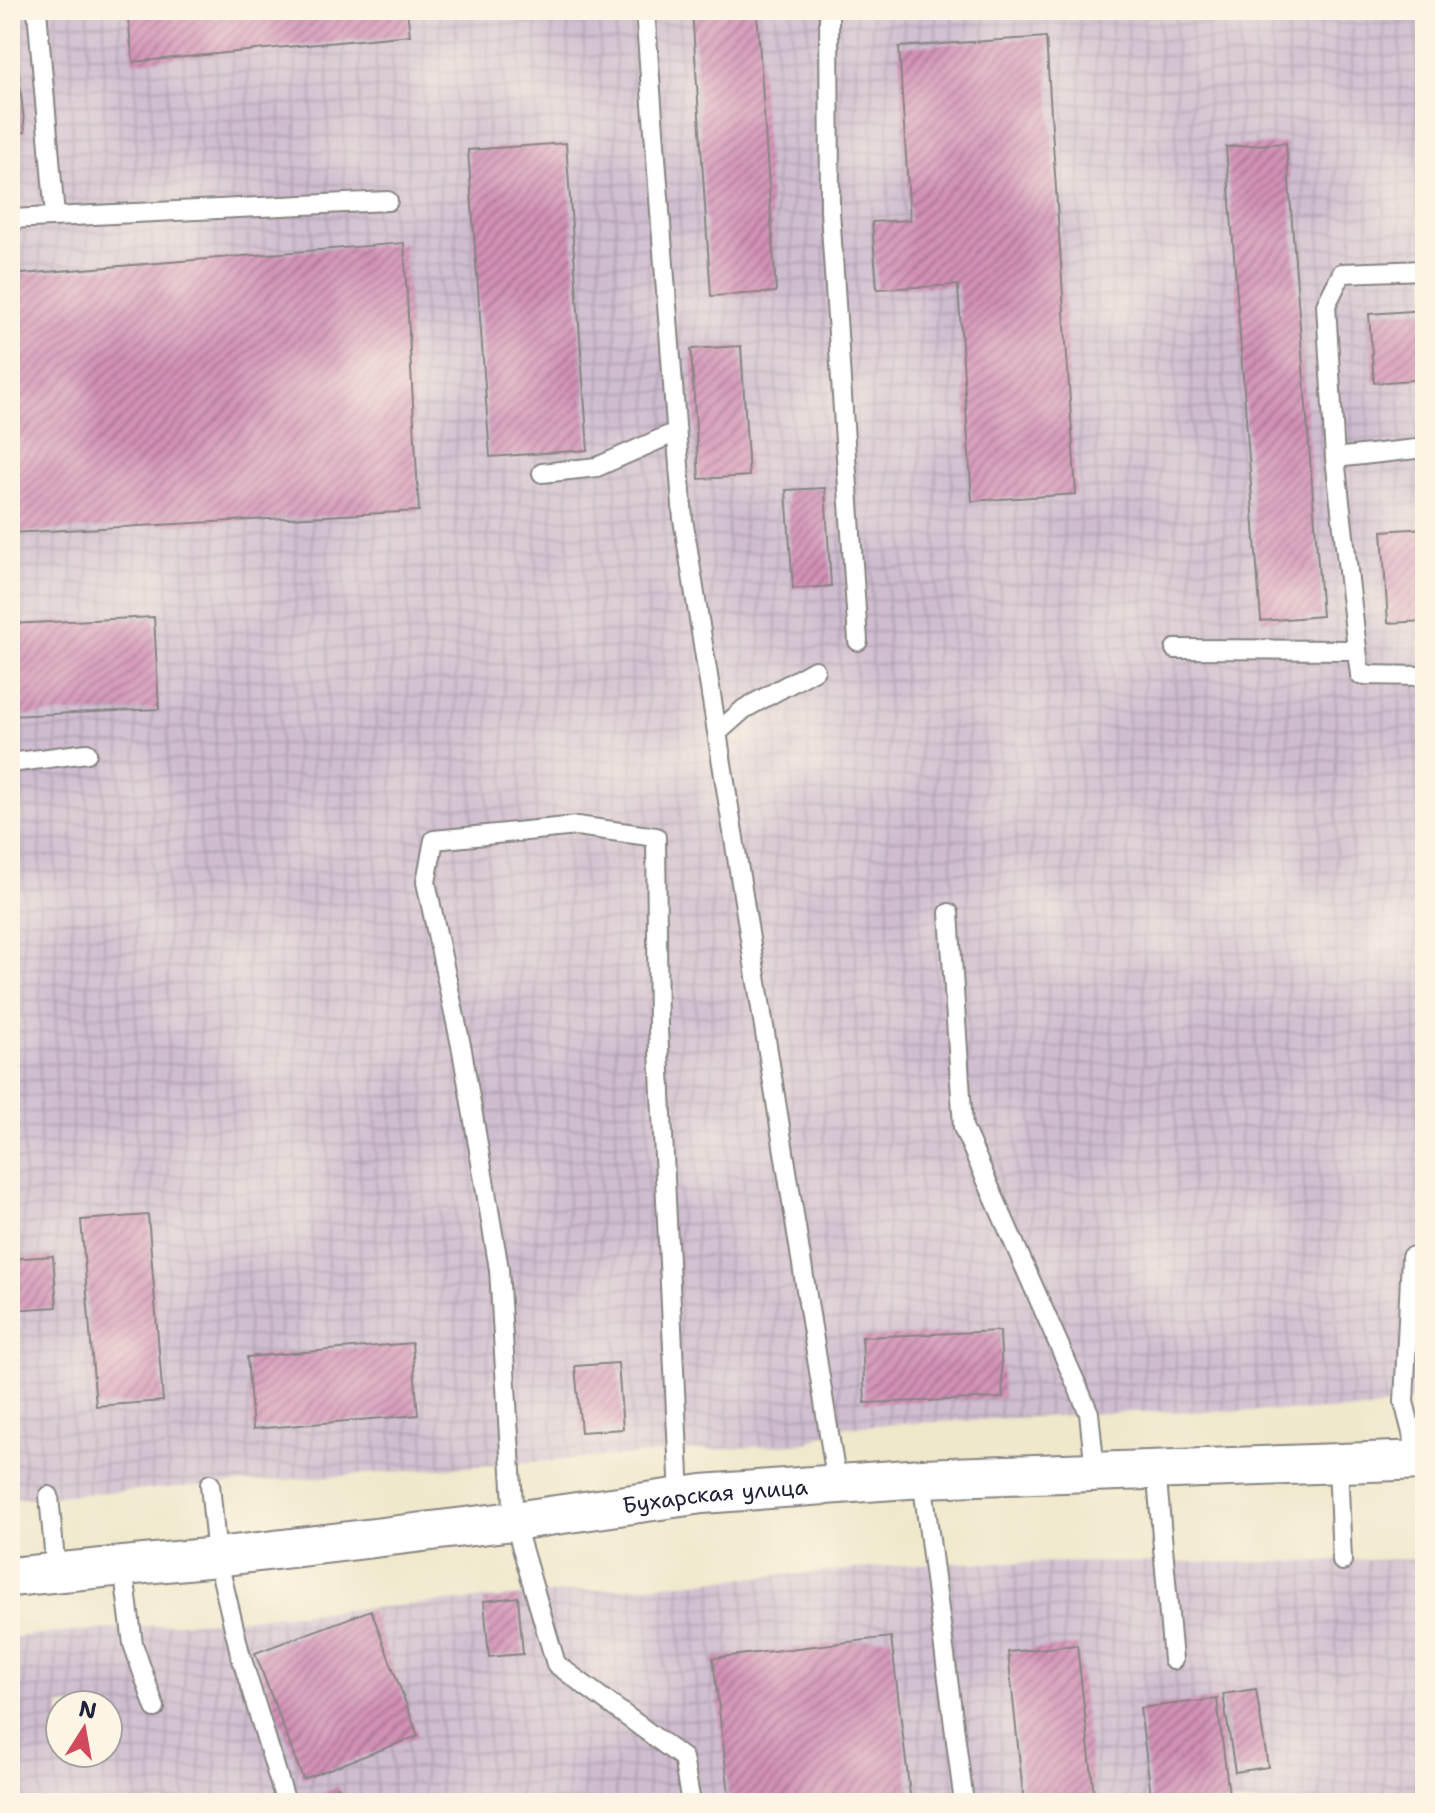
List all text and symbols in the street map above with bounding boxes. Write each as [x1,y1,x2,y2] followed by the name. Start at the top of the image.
[621,1472,809,1520] street label: Бухарская улица
[44,1689,124,1769] north arrow
[76,1694,99,1726] text: N

